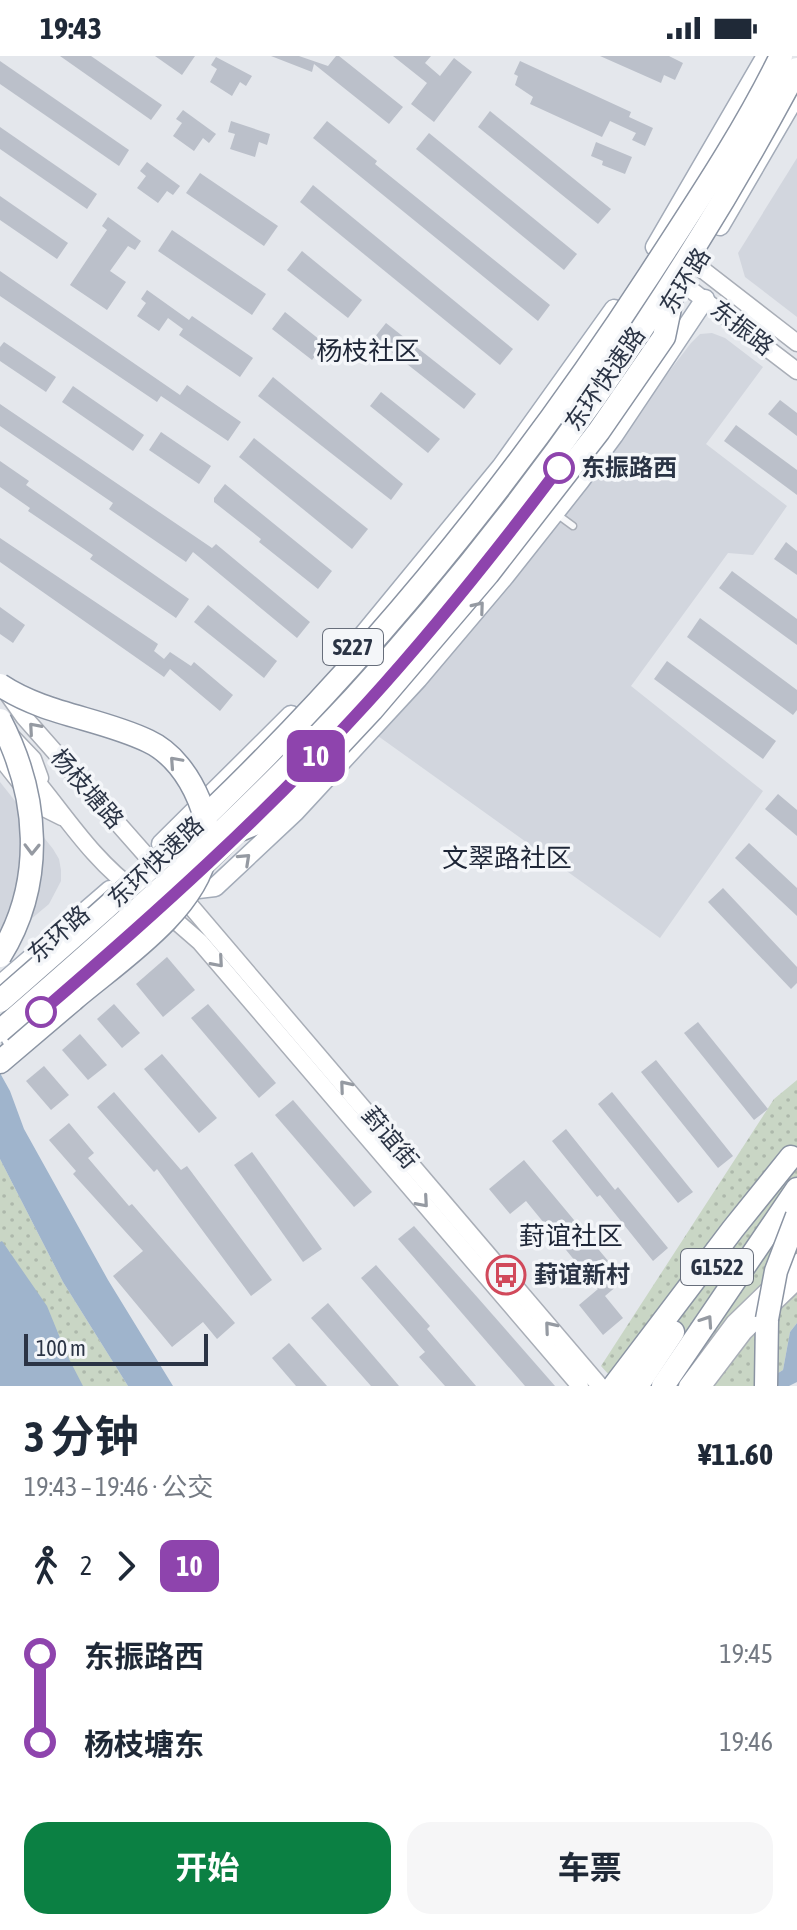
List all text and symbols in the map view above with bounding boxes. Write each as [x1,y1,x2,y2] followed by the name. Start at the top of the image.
[40,11,102,45] text: 19:43
[654,243,715,318] street label: 东环路
[706,295,779,360] street label: 东振路
[559,322,650,436] street label: 东环快速路
[316,336,420,366] district label: 杨枝社区
[544,453,574,483] marker: 东振路西
[581,454,677,481] place label: 东振路西
[469,602,484,617] one-way arrow
[323,629,383,665] road number: S227
[29,723,44,738] one-way arrow
[280,730,352,782] line badge: 10
[303,740,329,772] text: 10
[46,744,129,834] street label: 杨枝塘路
[169,757,184,771] one-way arrow
[103,811,209,912] street label: 东环快速路
[23,843,41,856] one-way arrow
[442,843,572,873] district label: 文翠路社区
[236,854,250,868] one-way arrow
[23,900,95,967] street label: 东环路
[208,953,222,968] one-way arrow
[26,997,56,1027] unlabelled marker
[340,1080,355,1095] one-way arrow
[357,1101,424,1174] street label: 葑谊街
[413,1193,428,1208] one-way arrow
[519,1221,623,1251] district label: 葑谊社区
[681,1249,753,1285] road number: G1522
[485,1254,527,1296] bus stop icon: 葑谊新村
[534,1261,630,1288] place label: 葑谊新村
[697,1316,712,1330] one-way arrow
[545,1321,559,1336] one-way arrow
[24,1330,208,1366] scale bar
[36,1335,86,1361] text: 100 m
[24,1411,139,1461] text: 3 分钟
[698,1437,773,1471] text: ¥11.60
[24,1472,213,1502] text: 19:43 – 19:46 · 公交
[24,1544,68,1588] icon: walk
[104,1544,148,1588] icon: forward
[176,1550,203,1582] text: 10
[80,1551,92,1581] text: 2
[84,1639,204,1673] text: 东振路西
[719,1639,773,1669] text: 19:45
[84,1727,204,1761] text: 杨枝塘东
[719,1727,773,1757] text: 19:46
[24,1822,391,1914] button: 开始
[407,1822,773,1914] button: 车票

